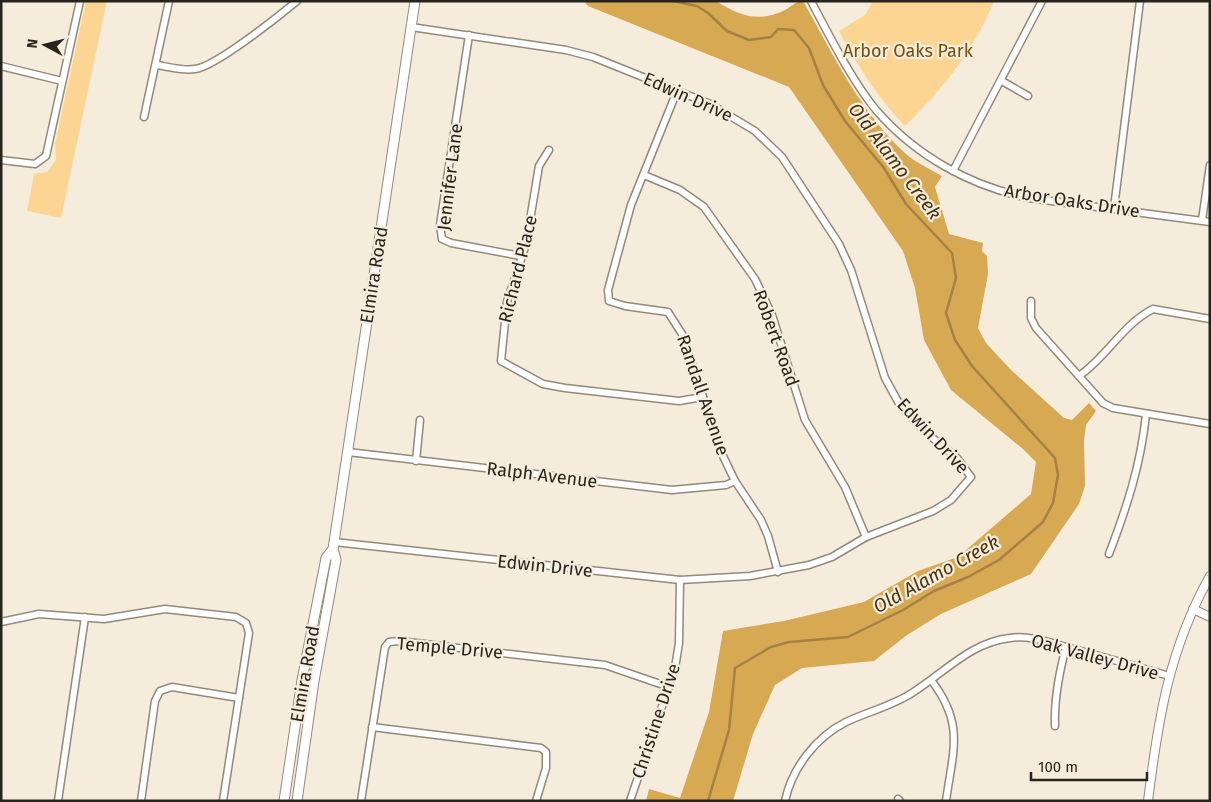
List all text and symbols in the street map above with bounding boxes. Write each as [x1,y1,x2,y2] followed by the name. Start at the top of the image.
[20,20,70,70] north arrow
[24,38,42,49] text: N
[843,40,974,62] park label: Arbor Oaks Park
[640,68,736,126] street label: Edwin Drive
[844,98,946,224] water label: Old Alamo Creek
[433,122,467,232] street label: Jennifer Lane
[1003,179,1141,223] street label: Arbor Oaks Drive
[494,213,542,325] street label: Richard Place
[355,225,393,325] street label: Elmira Road
[748,287,804,389] street label: Robert Road
[672,332,734,458] street label: Randall Avenue
[892,394,974,478] street label: Edwin Drive
[485,457,599,493] street label: Ralph Avenue
[869,530,1003,618] water label: Old Alamo Creek
[496,550,594,582] street label: Edwin Drive
[286,624,324,724] street label: Elmira Road
[1029,629,1161,685] street label: Oak Valley Drive
[396,632,504,664] street label: Temple Drive
[627,661,685,781] street label: Christine Drive
[1031,750,1147,782] scale bar
[1038,758,1078,776] text: 100 m

